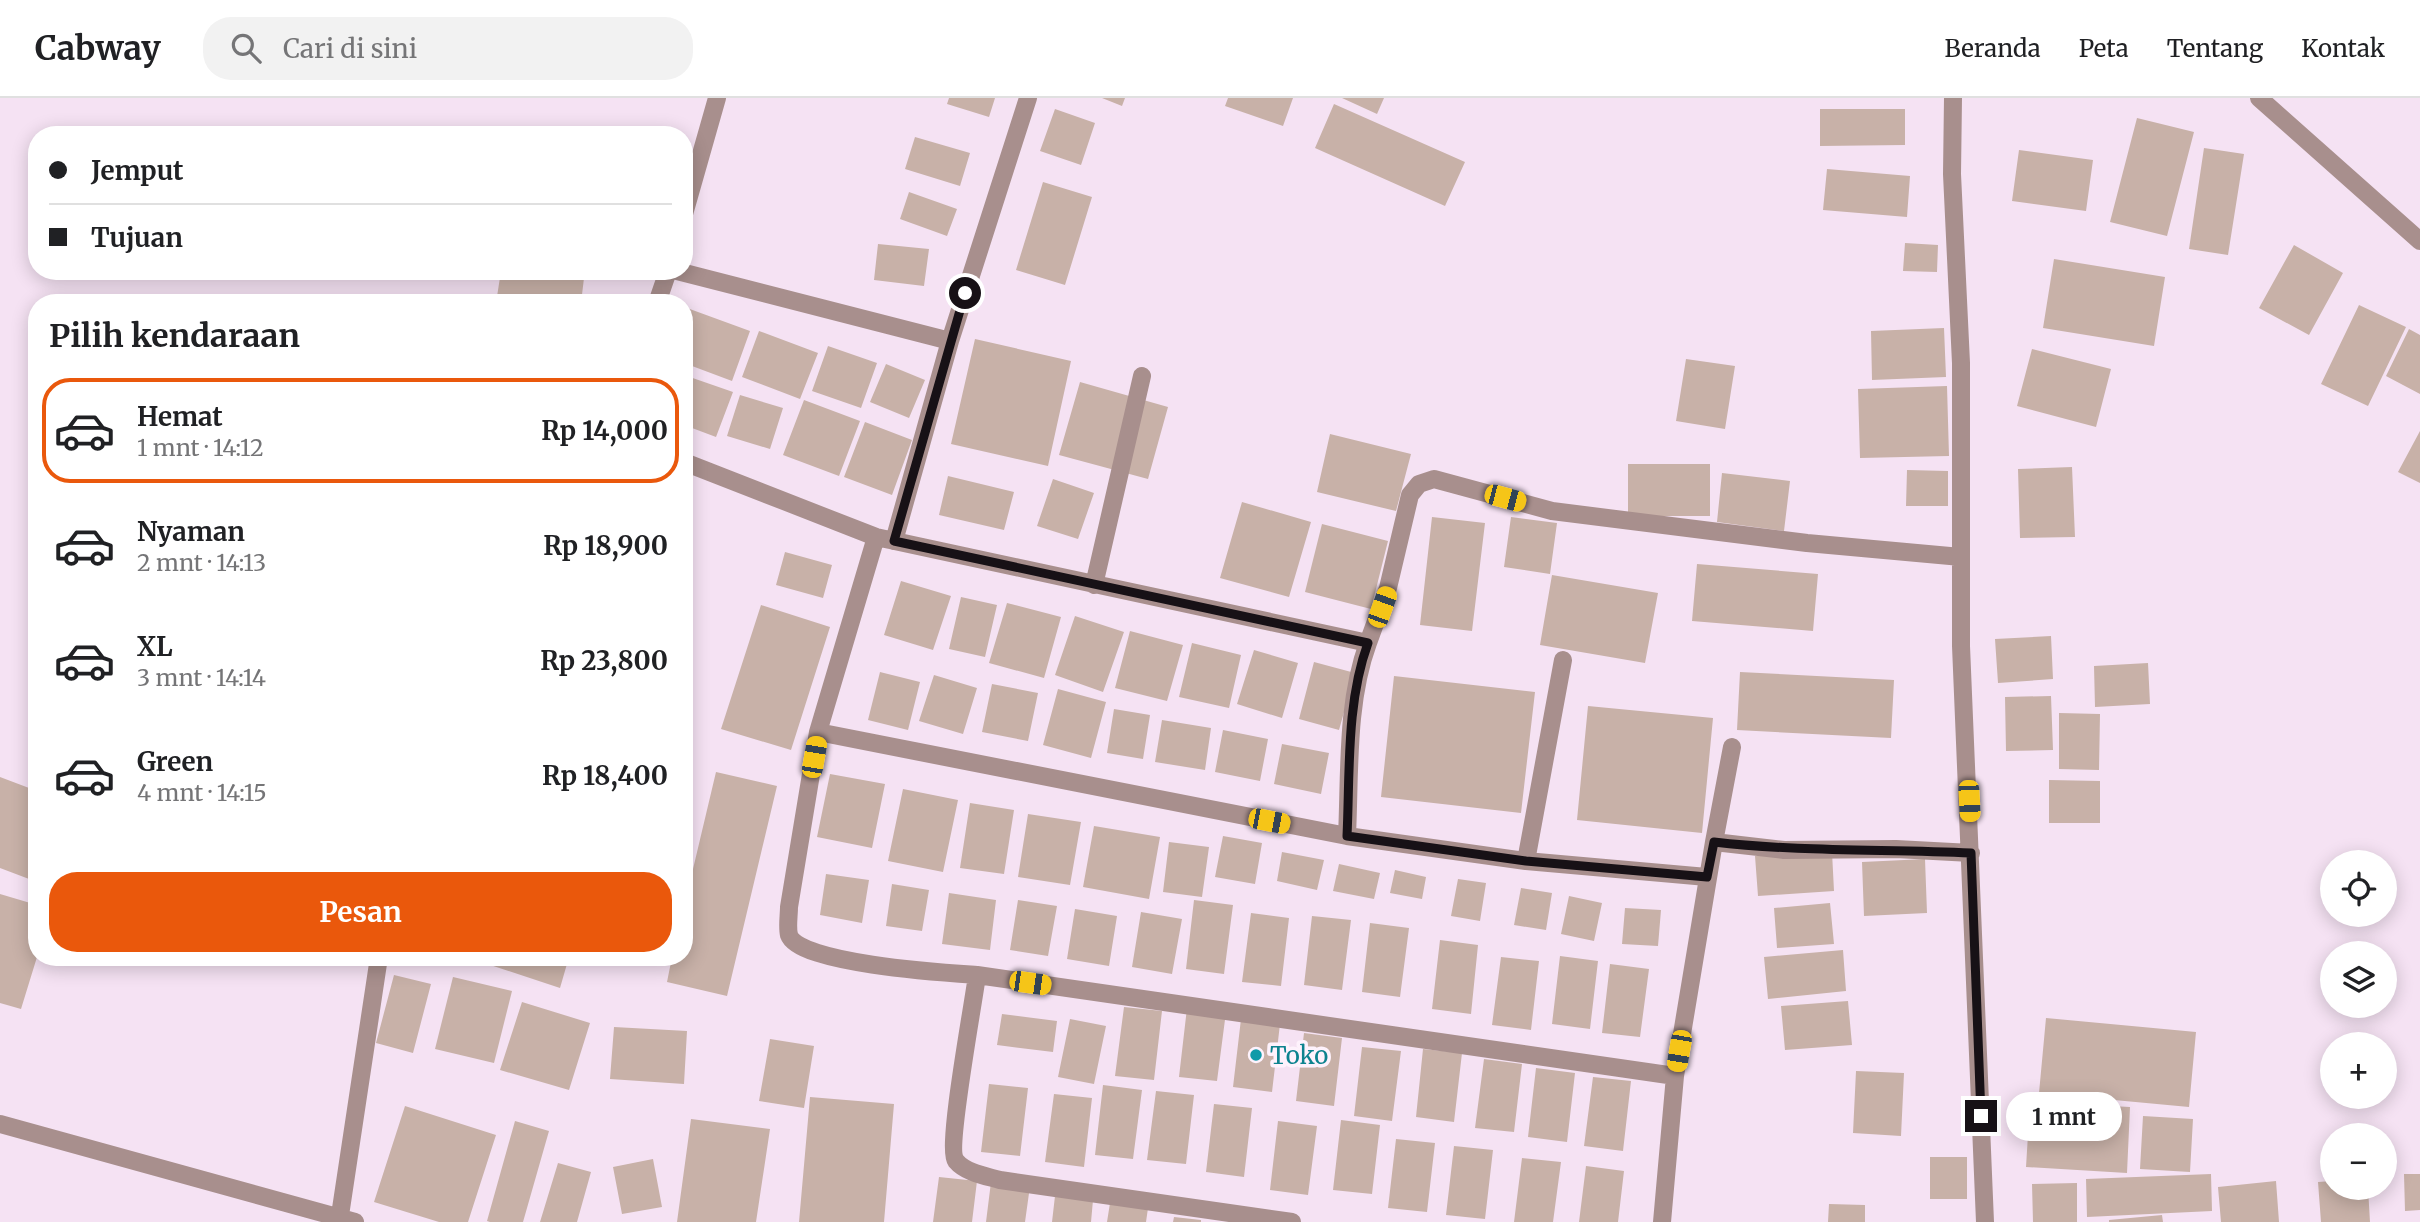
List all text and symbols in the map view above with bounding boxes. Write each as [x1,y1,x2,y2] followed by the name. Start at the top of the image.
[203,17,693,80] search box
[35,28,161,69] text: Cabway
[227,29,265,67] icon: search
[283,32,417,65] text: Cari di sini
[1945,33,2041,64] text: Beranda
[2079,33,2129,64] text: Peta
[2167,33,2263,64] text: Tentang
[2301,33,2385,64] text: Kontak
[91,154,184,187] text: Jemput
[91,221,183,254] text: Tujuan
[949,277,981,309] route start
[49,316,300,356] text: Pilih kendaraan
[53,399,116,462] icon: car
[137,400,223,433] text: Hemat
[541,414,668,447] text: Rp 14,000
[137,433,264,462] text: 1 mnt · 14:12
[1482,482,1529,514] car
[53,514,116,577] icon: car
[137,515,245,548] text: Nyaman
[543,529,668,562] text: Rp 18,900
[137,548,266,577] text: 2 mnt · 14:13
[1365,584,1400,630] car
[53,629,116,692] icon: car
[137,630,173,663] text: XL
[540,644,668,677] text: Rp 23,800
[137,663,266,692] text: 3 mnt · 14:14
[801,734,828,780] car
[53,744,116,807] icon: car
[137,745,213,778] text: Green
[542,759,668,792] text: Rp 18,400
[137,778,267,807] text: 4 mnt · 14:15
[1958,779,1981,823] car
[1247,807,1292,835] car
[2320,850,2397,1200] map controls
[2320,850,2397,927] button: locate
[49,872,672,952] button: Pesan
[2320,941,2397,1018] button: layers
[1008,970,1053,996] car
[1666,1028,1693,1074] car
[2320,1032,2397,1109] button: +
[1270,1040,1328,1071] place label: Toko
[1248,1047,1264,1063] marker: Toko
[2006,1091,2121,1140] callout: 1 mnt
[1965,1100,1997,1132] route end
[2032,1102,2096,1131] text: 1 mnt
[2320,1123,2397,1200] button: −

